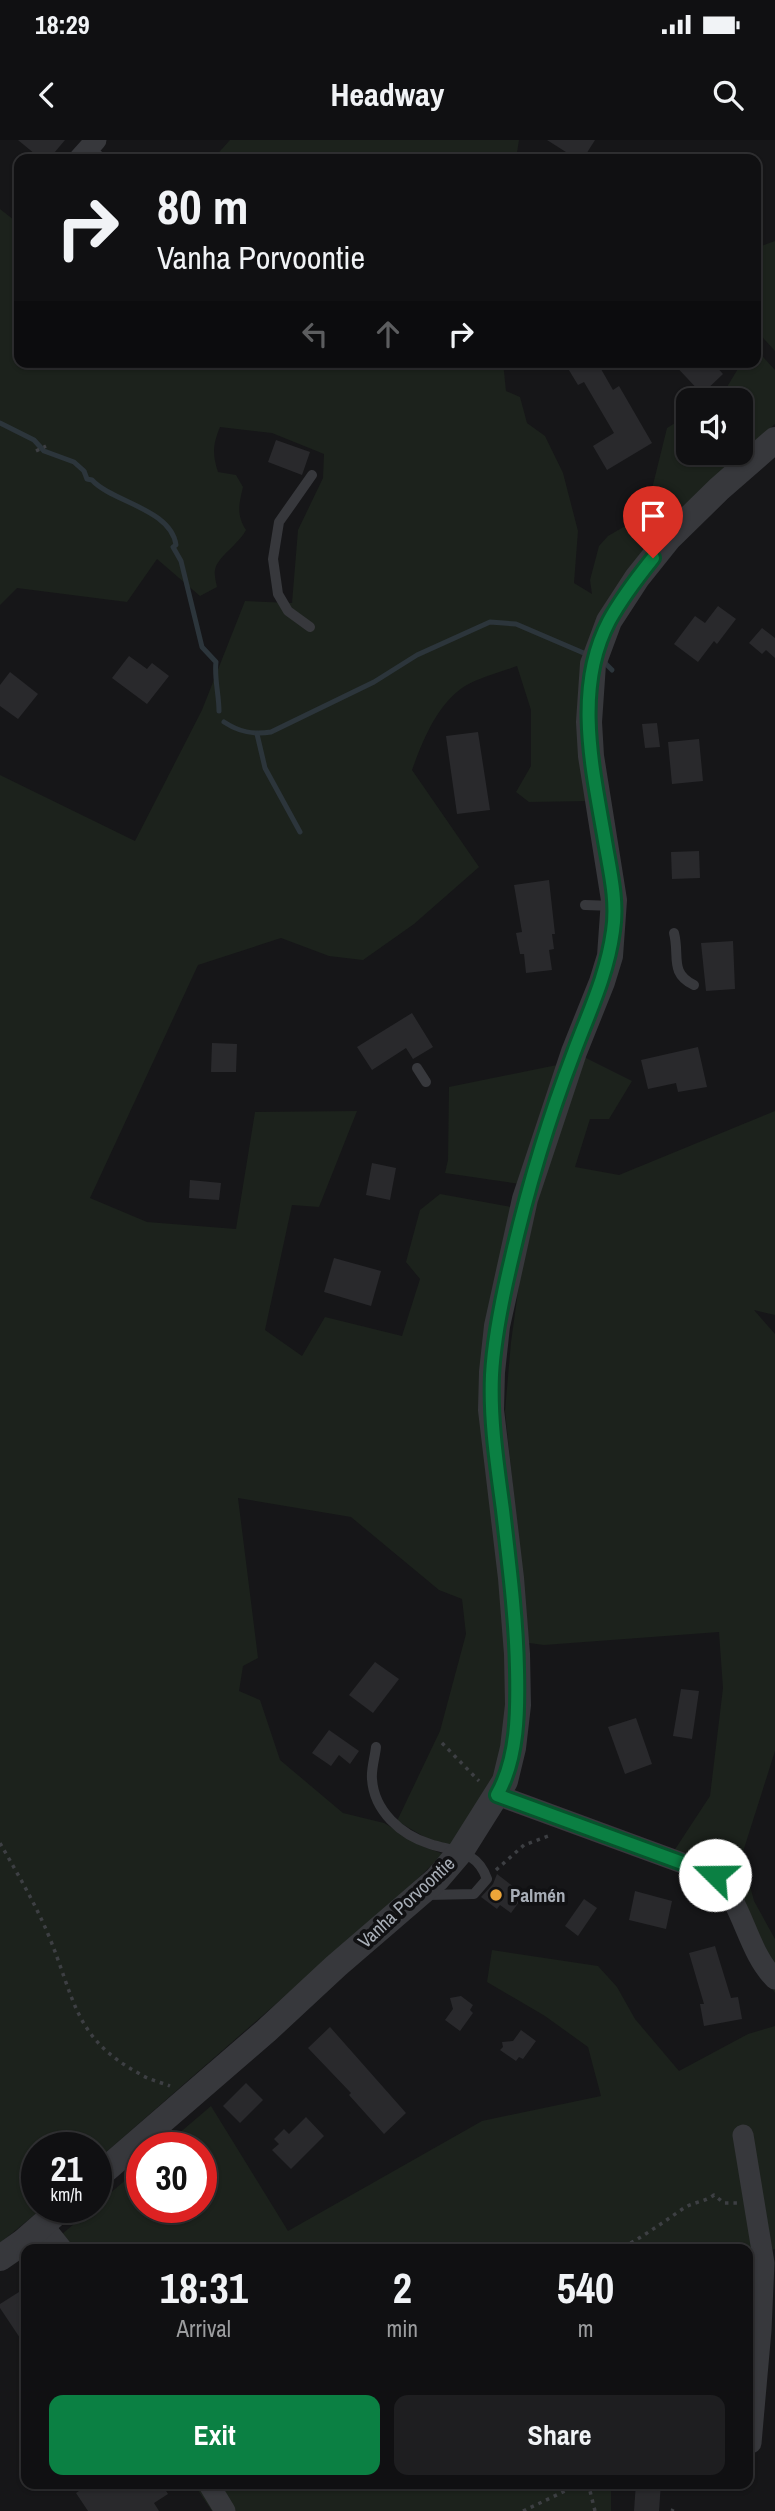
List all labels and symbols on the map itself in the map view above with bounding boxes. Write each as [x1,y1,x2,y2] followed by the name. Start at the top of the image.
[623,486,683,558] pin
[678,1838,752,1912] position arrow
[352,1850,460,1954] street label: Vanha Porvoontie
[510,1882,565,1908] place label: Palmén
[488,1887,504,1903] marker: Palmén
[126,2132,217,2223] speed limit sign: 30

